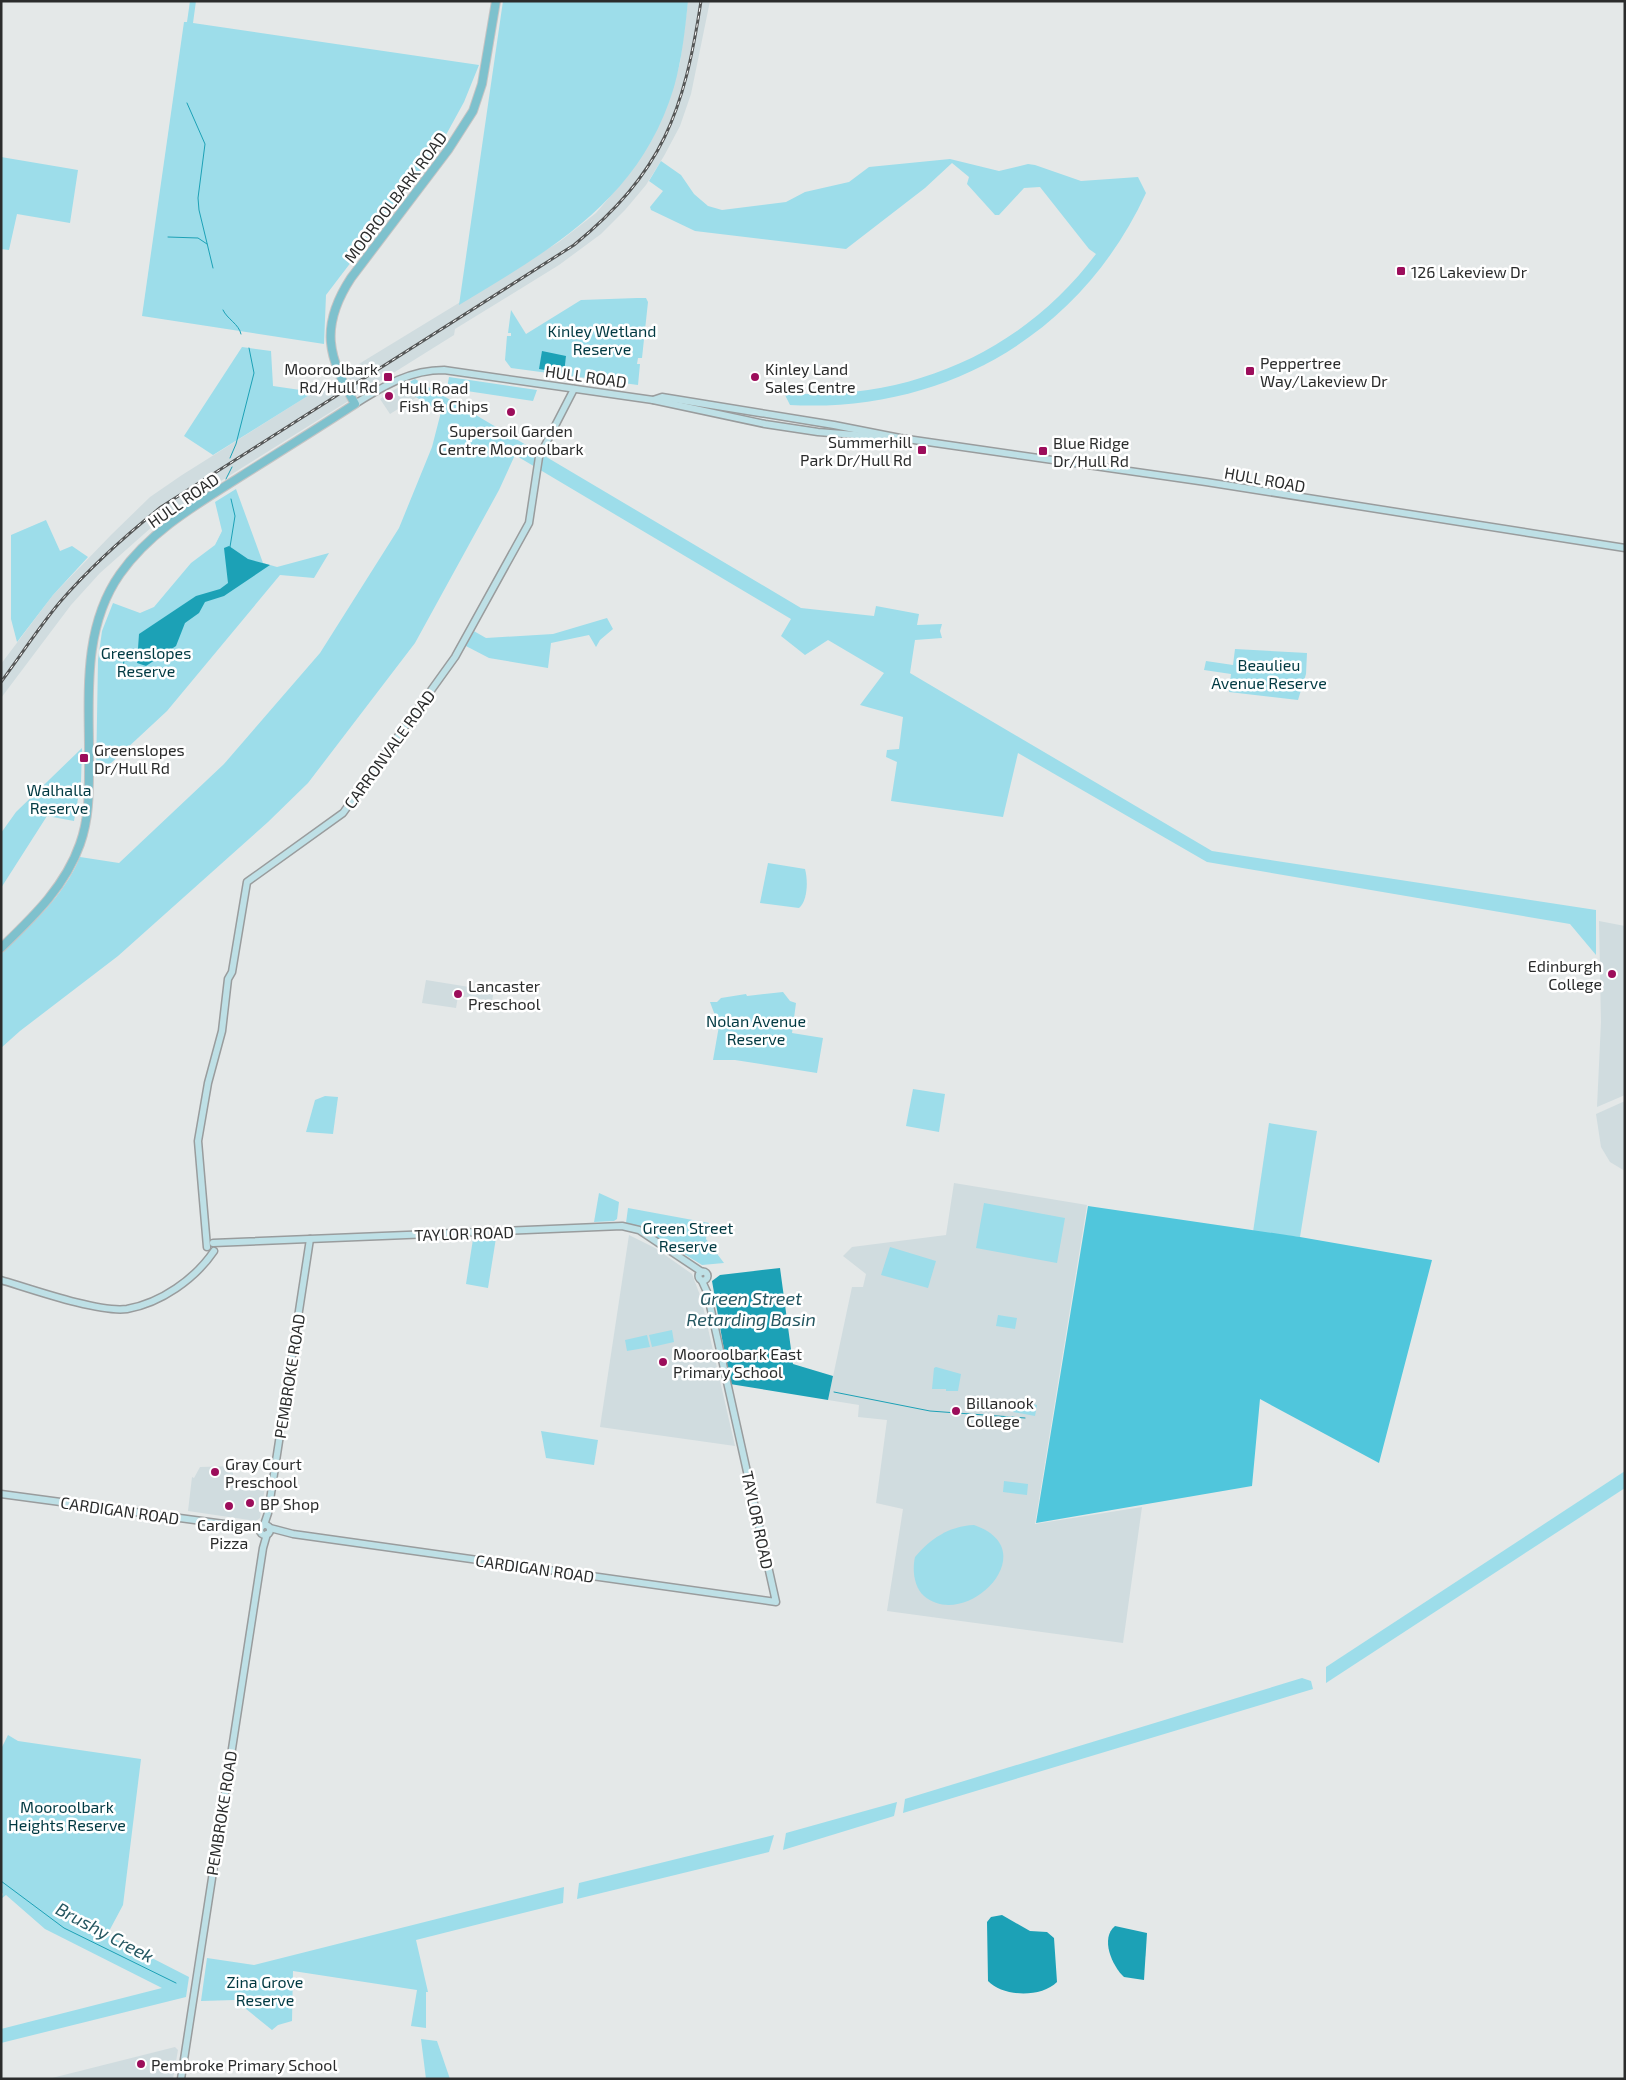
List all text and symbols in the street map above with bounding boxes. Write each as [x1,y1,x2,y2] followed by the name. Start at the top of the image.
[340,128,450,266] street label: MOOROOLBARK ROAD
[1411,262,1528,281] place label: 126 Lakeview Dr
[1395,265,1407,277] marker: 126 Lakeview Dr
[547,321,657,358] park label: Kinley Wetland Reserve
[1260,353,1388,390] place label: Peppertree Way/Lakeview Dr
[284,359,378,396] place label: Mooroolbark Rd/Hull Rd
[765,359,856,396] place label: Kinley Land Sales Centre
[544,361,628,391] street label: HULL ROAD
[1244,365,1256,377] marker: Peppertree Way/Lakeview Dr
[382,371,394,383] marker: Mooroolbark Rd/Hull Rd
[749,371,761,383] marker: Kinley Land Sales Centre
[399,378,488,415] place label: Hull Road Fish & Chips
[383,390,395,402] marker: Hull Road Fish & Chips
[505,406,517,418] marker: Supersoil Garden Centre Mooroolbark
[438,421,584,458] place label: Supersoil Garden Centre Mooroolbark
[800,432,912,469] place label: Summerhill Park Dr/Hull Rd
[1053,433,1129,470] place label: Blue Ridge Dr/Hull Rd
[916,444,928,456] marker: Summerhill Park Dr/Hull Rd
[1037,445,1049,457] marker: Blue Ridge Dr/Hull Rd
[1223,463,1307,495] street label: HULL ROAD
[144,469,222,531] street label: HULL ROAD
[101,643,191,680] park label: Greenslopes Reserve
[1211,655,1327,692] park label: Beaulieu Avenue Reserve
[340,686,438,812] street label: CARRONVALE ROAD
[94,740,185,777] place label: Greenslopes Dr/Hull Rd
[78,752,90,764] marker: Greenslopes Dr/Hull Rd
[27,780,91,817] park label: Walhalla Reserve
[1528,956,1602,993] place label: Edinburgh College
[1606,968,1618,980] marker: Edinburgh College
[468,976,541,1013] place label: Lancaster Preschool
[452,988,464,1000] marker: Lancaster Preschool
[706,1011,806,1048] park label: Nolan Avenue Reserve
[643,1218,733,1255] park label: Green Street Reserve
[414,1222,514,1244] street label: TAYLOR ROAD
[686,1287,816,1330] water label: Green Street Retarding Basin
[270,1312,308,1440] street label: PEMBROKE ROAD
[673,1344,802,1381] place label: Mooroolbark East Primary School
[657,1356,669,1368] marker: Mooroolbark East Primary School
[966,1393,1034,1430] place label: Billanook College
[950,1405,962,1417] marker: Billanook College
[225,1454,302,1491] place label: Gray Court Preschool
[209,1466,221,1478] marker: Gray Court Preschool
[738,1469,778,1571] street label: TAYLOR ROAD
[59,1492,181,1528] street label: CARDIGAN ROAD
[260,1494,319,1513] place label: BP Shop
[244,1497,256,1509] marker: BP Shop
[223,1500,235,1512] marker: Cardigan Pizza
[197,1515,261,1552] place label: Cardigan Pizza
[474,1550,596,1586] street label: CARDIGAN ROAD
[202,1749,240,1877] street label: PEMBROKE ROAD
[8,1797,126,1834] park label: Mooroolbark Heights Reserve
[52,1897,158,1967] water label: Brushy Creek
[227,1972,303,2009] park label: Zina Grove Reserve
[151,2055,337,2074] place label: Pembroke Primary School
[135,2058,147,2070] marker: Pembroke Primary School

